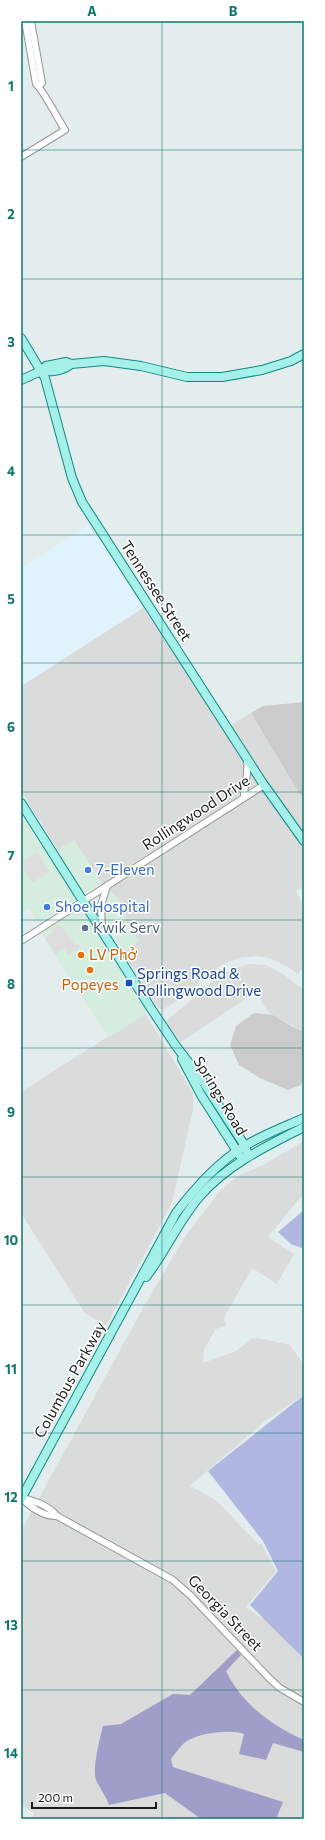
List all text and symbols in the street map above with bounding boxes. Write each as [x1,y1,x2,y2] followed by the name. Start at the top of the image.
[87,3,97,19] text: A
[229,3,238,19] text: B
[8,78,14,94] text: 1
[7,206,15,222] text: 2
[7,334,15,350] text: 3
[7,463,15,479] text: 4
[118,537,196,644] street label: Tennessee Street
[7,591,15,607] text: 5
[7,719,15,735] text: 6
[138,771,252,854] street label: Rollingwood Drive
[7,847,15,863] text: 7
[96,860,155,878] place label: 7-Eleven
[83,865,93,875] marker: 7-Eleven
[55,897,150,915] place label: Shoe Hospital
[42,902,52,912] marker: Shoe Hospital
[93,918,160,936] place label: Kwik Serv
[80,923,90,933] marker: Kwik Serv
[89,945,138,963] place label: LV Phở
[76,950,86,960] marker: LV Phở
[137,964,261,999] place label: Springs Road & Rollingwood Drive
[85,965,95,975] marker: Popeyes
[62,975,119,993] place label: Popeyes
[7,976,15,992] text: 8
[124,978,134,988] marker: Springs Road & Rollingwood Drive
[190,1053,251,1138] street label: Springs Road
[7,1104,15,1120] text: 9
[4,1232,19,1248] text: 10
[30,1318,109,1441] street label: Columbus Parkway
[5,1361,17,1377] text: 11
[4,1489,18,1505] text: 12
[185,1570,267,1654] street label: Georgia Street
[4,1617,18,1633] text: 13
[4,1745,18,1761] text: 14
[32,1784,156,1810] scale bar
[38,1790,73,1804] text: 200 m

